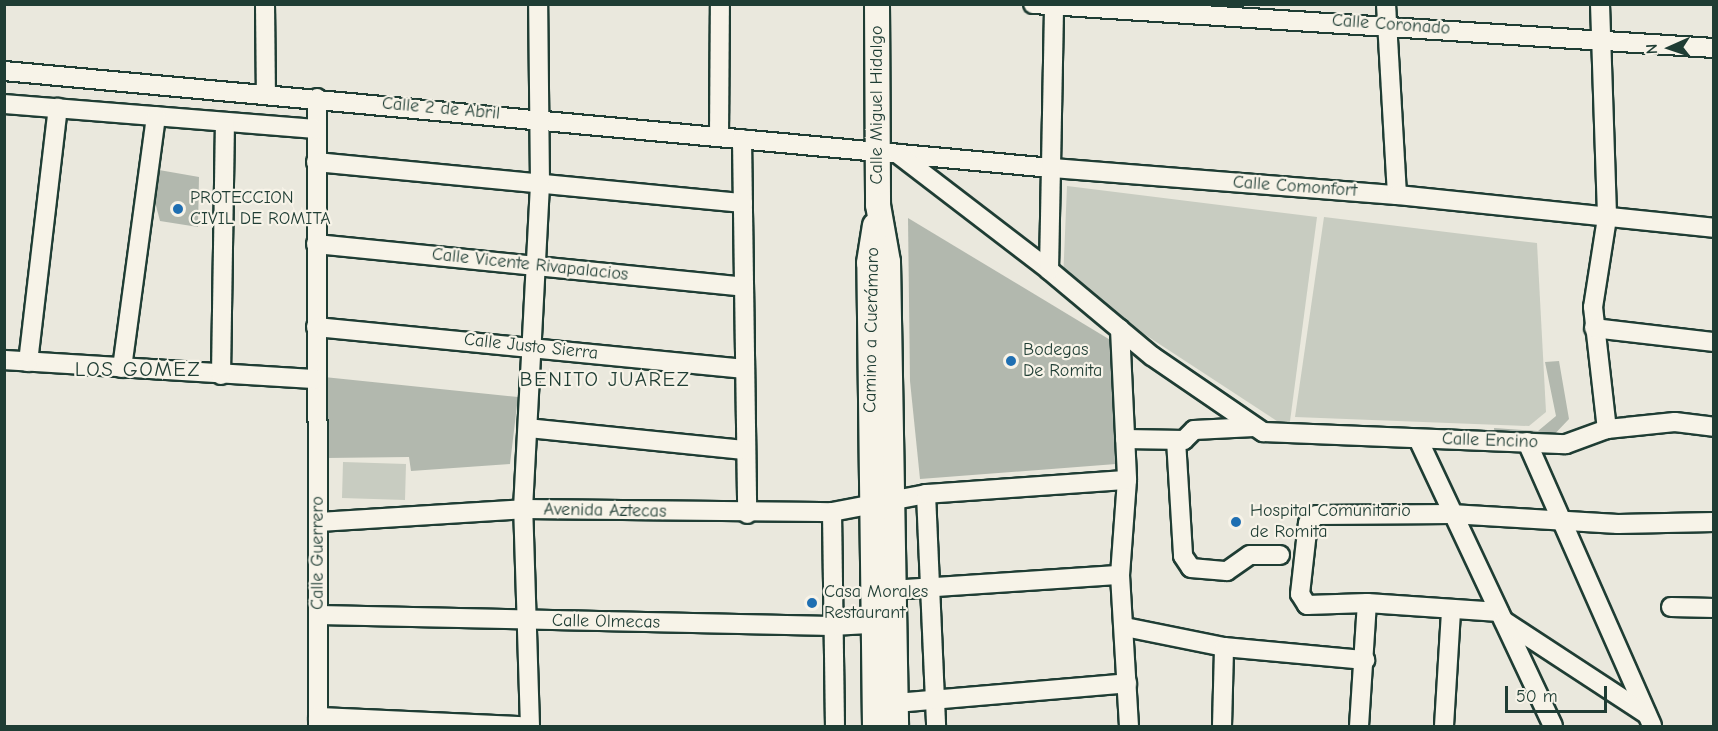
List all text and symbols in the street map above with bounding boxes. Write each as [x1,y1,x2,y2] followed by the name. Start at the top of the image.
[1331,10,1451,40] street label: Calle Coronado
[1640,18,1700,78] north arrow
[866,25,888,185] street label: Calle Miguel Hidalgo
[1643,43,1661,55] text: N
[381,93,501,125] street label: Calle 2 de Abril
[1232,172,1358,202] street label: Calle Comonfort
[190,188,331,230] place label: PROTECCION CIVIL DE ROMITA
[171,202,185,216] marker: PROTECCION CIVIL DE ROMITA
[431,244,629,286] street label: Calle Vicente Rivapalacios
[860,247,884,413] street label: Camino a Cuerámaro
[463,329,599,365] street label: Calle Justo Sierra
[1023,340,1102,382] place label: Bodegas De Romita
[1004,354,1018,368] marker: Bodegas De Romita
[75,356,201,382] district label: LOS GOMEZ
[520,366,690,392] district label: BENITO JUAREZ
[1442,429,1538,453] street label: Calle Encino
[307,496,329,610] street label: Calle Guerrero
[543,499,667,523] street label: Avenida Aztecas
[1250,501,1411,544] place label: Hospital Comunitario de Romita
[1227,513,1245,531] marker: Hospital Comunitario de Romita
[824,582,928,624] place label: Casa Morales Restaurant
[805,596,819,610] marker: Casa Morales Restaurant
[552,610,660,634] street label: Calle Olmecas
[1508,674,1610,712] scale bar
[1516,686,1558,707] text: 50 m

